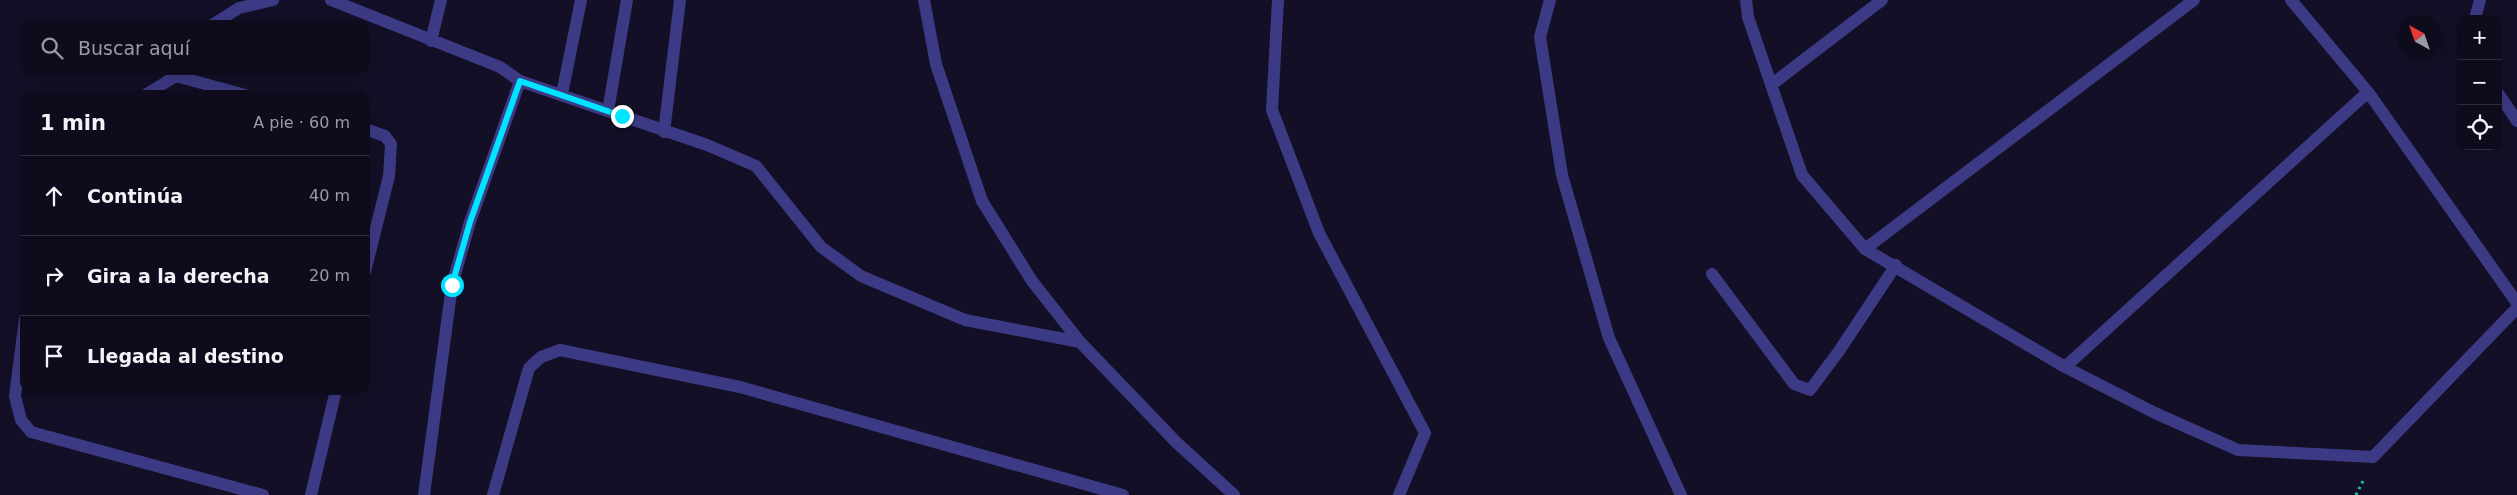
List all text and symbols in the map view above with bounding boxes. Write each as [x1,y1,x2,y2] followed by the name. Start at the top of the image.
[2397,15,2442,60] north arrow
[2457,15,2502,150] map controls
[2457,15,2502,60] button: +
[20,20,370,75] search box
[38,34,66,62] icon: search
[78,37,190,59] text: Buscar aquí
[2457,60,2502,105] button: −
[611,105,634,128] route end
[2457,105,2502,150] button: locate
[40,111,106,135] text: 1 min
[253,113,350,132] text: A pie · 60 m
[40,182,68,210] icon: ahead
[87,185,183,207] text: Continúa
[309,186,350,205] text: 40 m
[40,262,68,290] icon: right
[87,265,270,287] text: Gira a la derecha
[309,266,350,285] text: 20 m
[441,274,464,297] route start
[40,342,68,370] icon: arrive
[87,345,284,367] text: Llegada al destino

